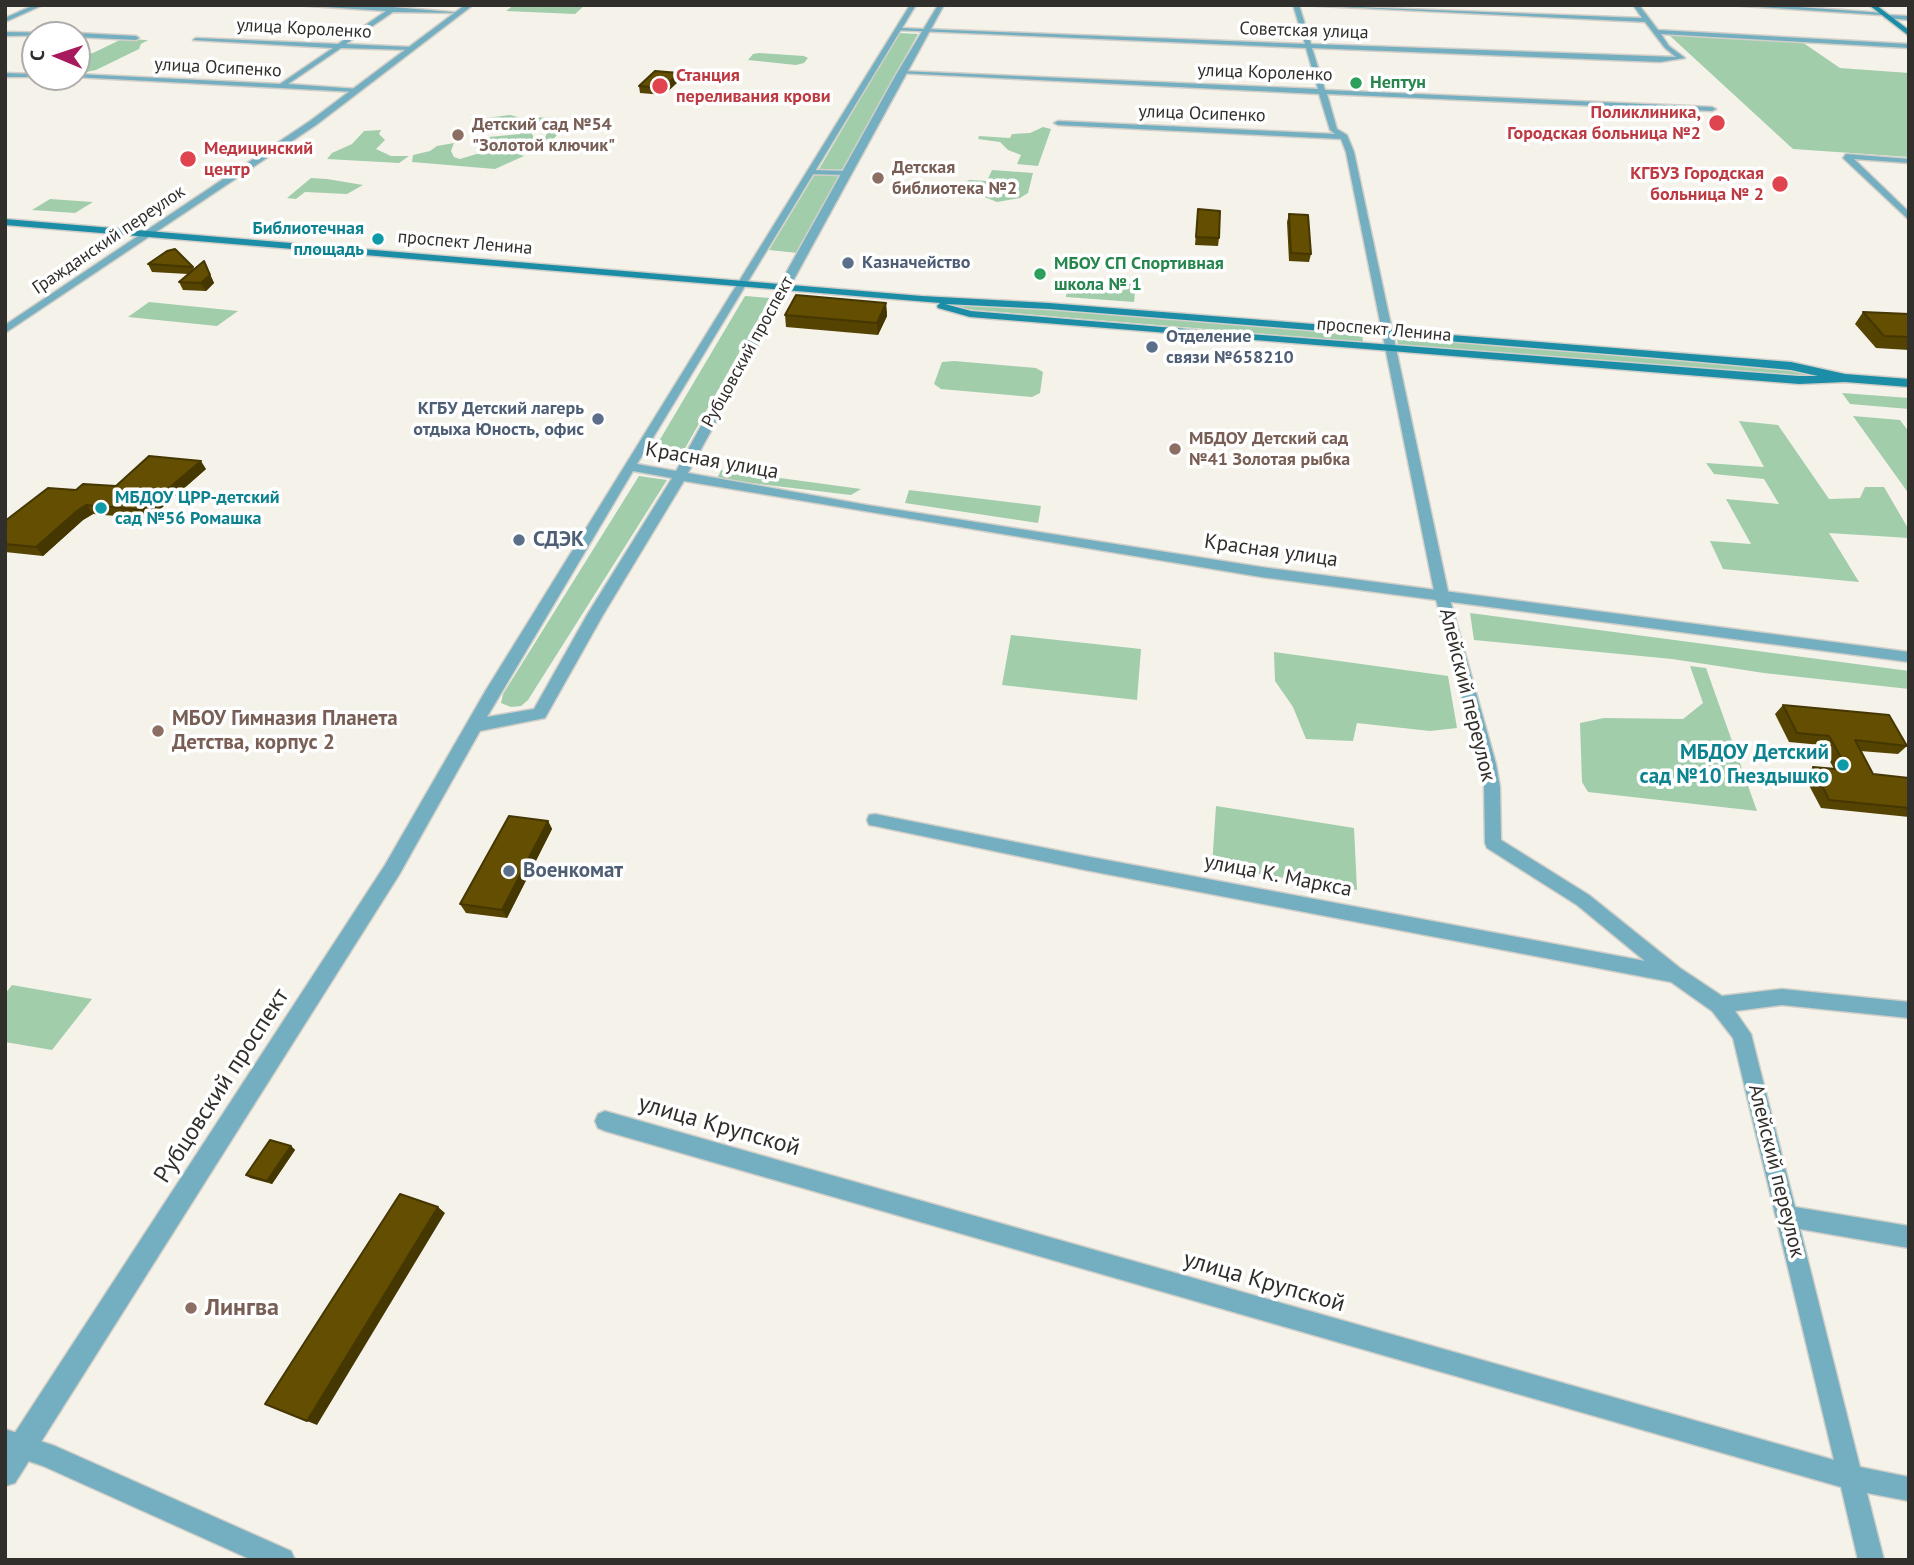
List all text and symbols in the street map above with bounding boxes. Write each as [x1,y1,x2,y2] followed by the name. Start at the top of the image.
[236,15,372,43] street label: улица Короленко
[1239,18,1369,44] street label: Советская улица
[21,21,91,91] north arrow
[25,50,49,61] text: С
[154,54,282,82] street label: улица Осипенко
[1197,60,1333,86] street label: улица Короленко
[676,65,831,108] place label: Станция переливания крови
[1370,72,1426,94] place label: Нептун
[1348,75,1364,91] marker: Нептун
[650,76,670,96] marker: Станция переливания крови
[1138,101,1266,127] street label: улица Осипенко
[1507,102,1701,144] place label: Поликлиника, Городская больница №2
[1707,113,1727,133] marker: Поликлиника, Городская больница №2
[472,114,615,156] place label: Детский сад №54 "Золотой ключик"
[450,127,466,143] marker: Детский сад №54 "Золотой ключик"
[204,138,313,180] place label: Медицинский центр
[178,149,198,169] marker: Медицинский центр
[892,157,1017,200] place label: Детская библиотека №2
[1630,163,1764,206] place label: КГБУЗ Городская больница № 2
[870,170,886,186] marker: Детская библиотека №2
[1770,174,1790,194] marker: КГБУЗ Городская больница № 2
[29,181,189,299] street label: Гражданский переулок
[252,218,364,260] place label: Библиотечная площадь
[397,226,533,260] street label: проспект Ленина
[370,231,386,247] marker: Библиотечная площадь
[862,252,970,274] place label: Казначейство
[1054,253,1224,296] place label: МБОУ СП Спортивная школа № 1
[840,255,856,271] marker: Казначейство
[1032,266,1048,282] marker: МБОУ СП Спортивная школа № 1
[697,273,799,431] street label: Рубцовский проспект
[1316,313,1452,347] street label: проспект Ленина
[1166,326,1294,368] place label: Отделение связи №658210
[1144,339,1160,355] marker: Отделение связи №658210
[413,398,584,440] place label: КГБУ Детский лагерь отдыха Юность, офис
[590,411,606,427] marker: КГБУ Детский лагерь отдыха Юность, офис
[1189,428,1350,471] place label: МБДОУ Детский сад №41 Золотая рыбка
[643,437,781,485] street label: Красная улица
[1167,441,1183,457] marker: МБДОУ Детский сад №41 Золотая рыбка
[115,487,280,530] place label: МБДОУ ЦРР-детский сад №56 Ромашка
[93,500,109,516] marker: МБДОУ ЦРР-детский сад №56 Ромашка
[533,527,584,553] place label: СДЭК
[1202,529,1340,573] street label: Красная улица
[511,532,527,548] marker: СДЭК
[1433,606,1501,784] street label: Алейский переулок
[172,706,398,756] place label: МБОУ Гимназия Планета Детства, корпус 2
[150,723,166,739] marker: МБОУ Гимназия Планета Детства, корпус 2
[1640,740,1829,790] place label: МБДОУ Детский сад №10 Гнездышко
[1835,757,1851,773] marker: МБДОУ Детский сад №10 Гнездышко
[1202,849,1354,903] street label: улица К. Маркса
[523,858,623,884] place label: Военкомат
[501,863,517,879] marker: Военкомат
[148,983,296,1189] street label: Рубцовский проспект
[1742,1082,1810,1260] street label: Алейский переулок
[635,1089,803,1163] street label: улица Крупской
[1180,1245,1348,1319] street label: улица Крупской
[205,1294,279,1322] place label: Лингва
[183,1300,199,1316] marker: Лингва

